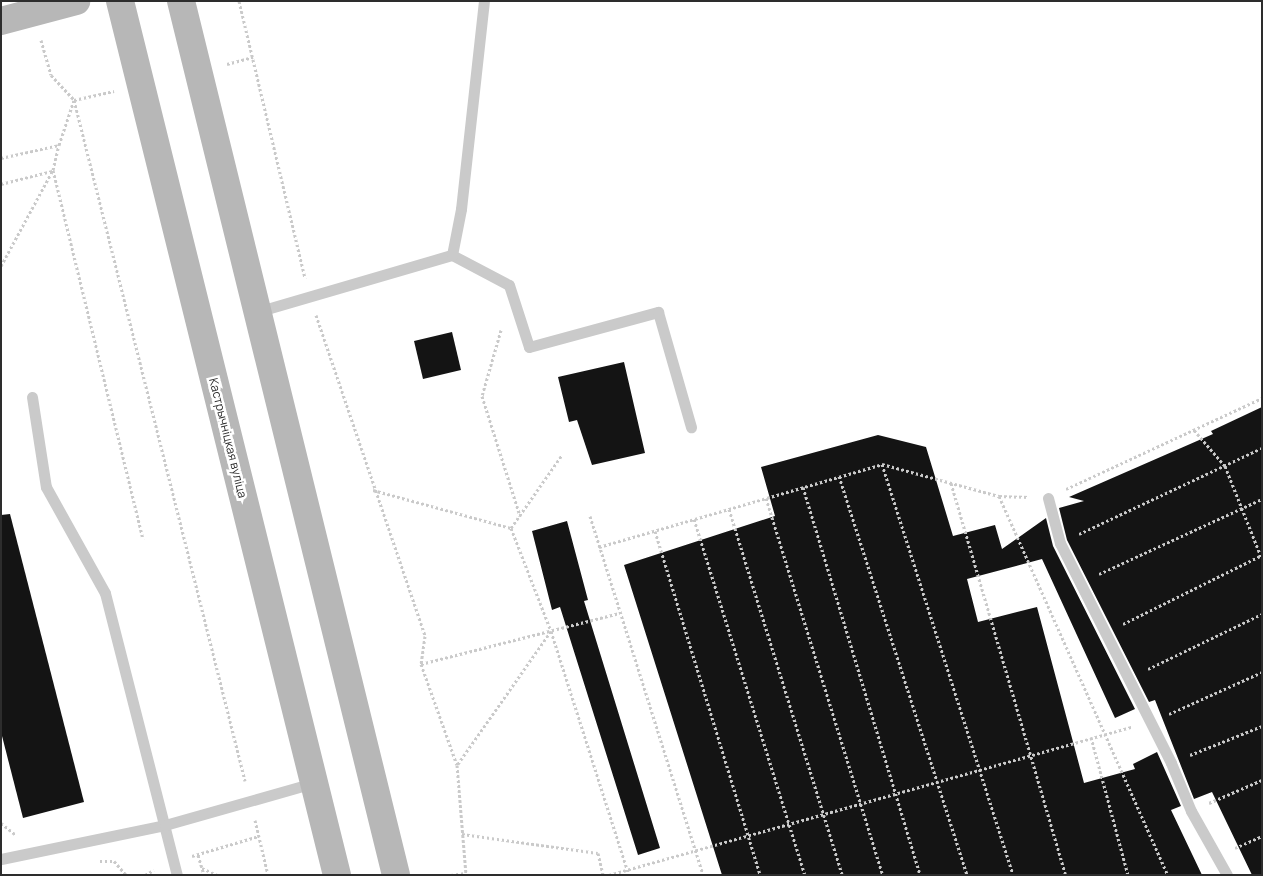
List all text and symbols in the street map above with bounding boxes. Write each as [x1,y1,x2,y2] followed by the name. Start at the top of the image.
[206,376,250,500] street label: Кастрычніцкая вуліца

